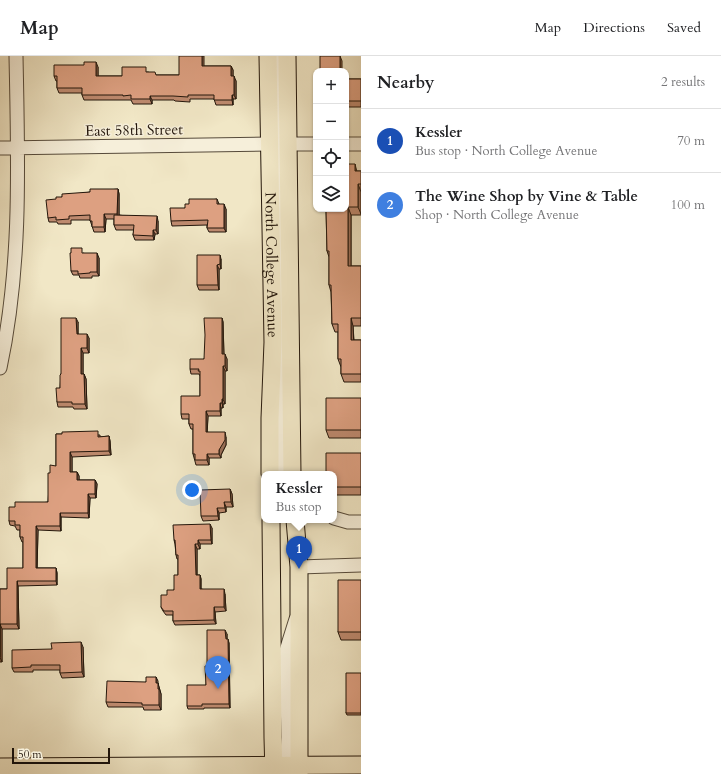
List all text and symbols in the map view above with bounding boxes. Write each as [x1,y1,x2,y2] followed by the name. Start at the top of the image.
[20,15,59,41] text: Map
[535,18,561,37] text: Map
[583,18,645,37] text: Directions
[667,18,701,37] text: Saved
[313,68,349,212] map controls
[313,68,349,104] button: +
[377,71,434,94] text: Nearby
[661,73,705,91] text: 2 results
[313,104,349,140] button: −
[85,119,183,141] street label: East 58th Street
[415,122,462,142] text: Kessler
[387,132,393,150] text: 1
[677,132,705,150] text: 70 m
[313,140,349,176] button: locate
[415,142,597,160] text: Bus stop · North College Avenue
[313,176,349,212] button: layers
[415,186,638,206] text: The Wine Shop by Vine & Table
[260,192,283,338] street label: North College Avenue
[387,196,393,214] text: 2
[671,196,705,214] text: 100 m
[415,206,579,224] text: Shop · North College Avenue
[261,471,337,523] popup
[275,478,323,498] text: Kessler
[182,480,202,500] your location
[275,498,322,516] text: Bus stop
[286,536,312,569] pin: 1
[205,656,231,689] pin: 2
[12,746,110,765] scale bar
[18,747,42,762] text: 50 m

